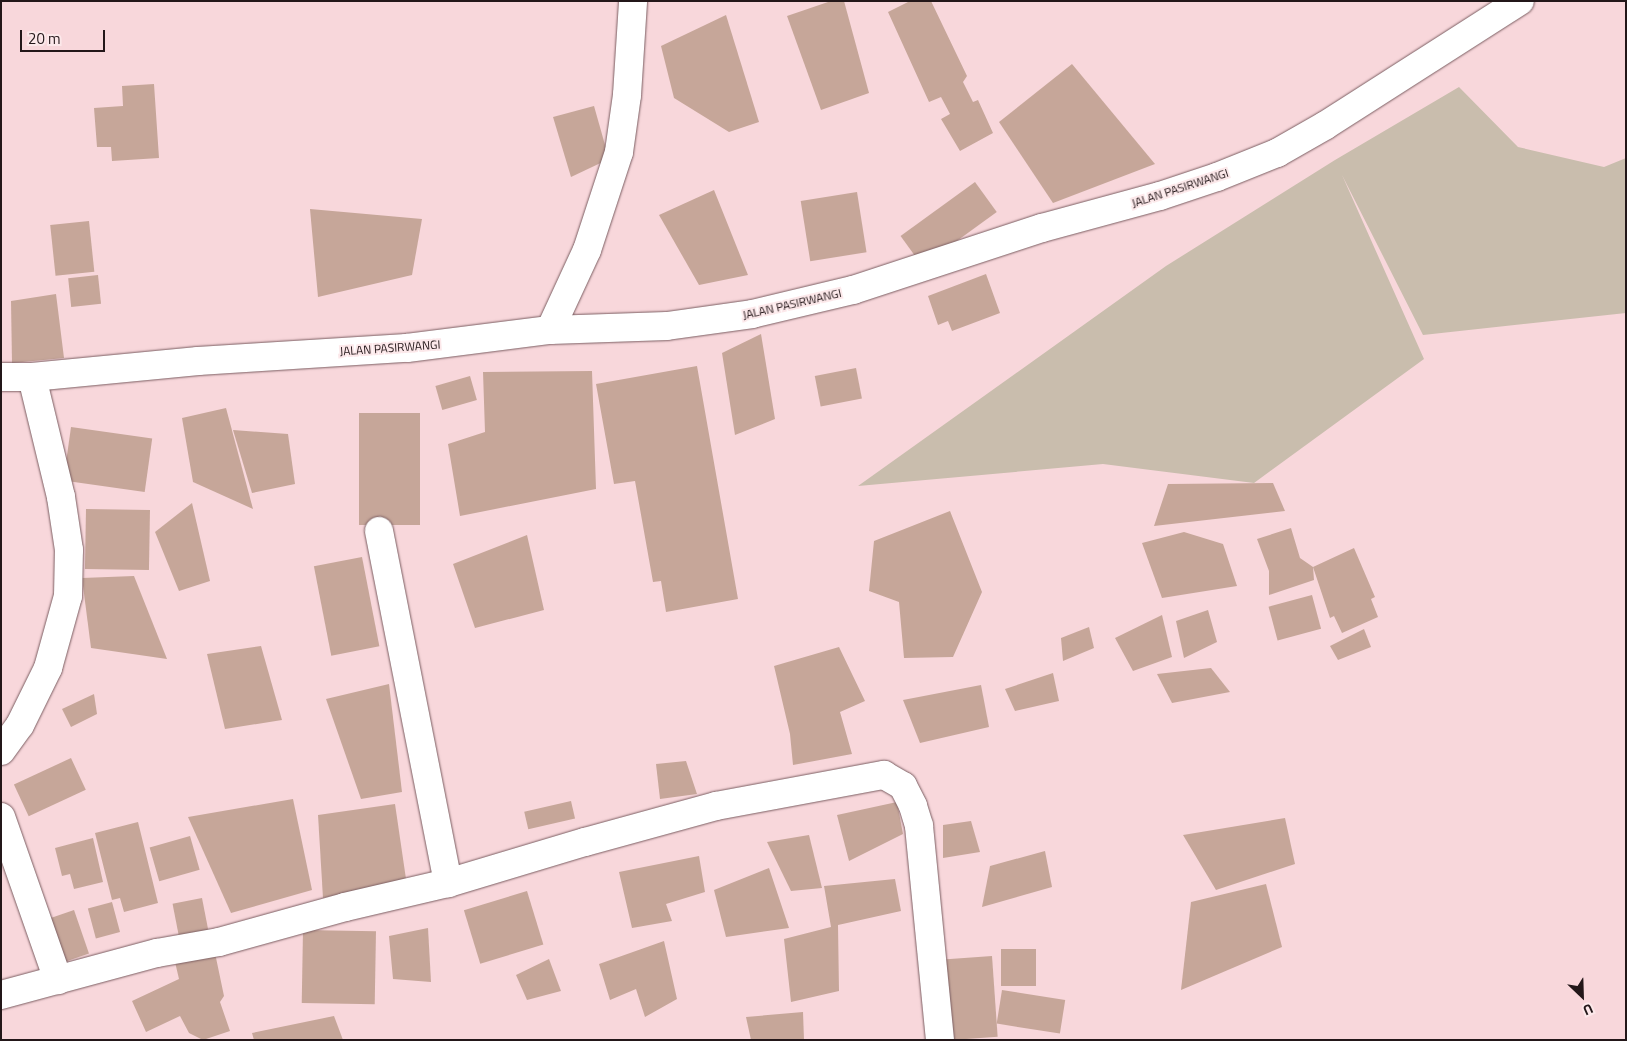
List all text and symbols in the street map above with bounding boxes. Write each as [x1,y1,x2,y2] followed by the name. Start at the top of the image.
[22,20,108,52] scale bar
[28,27,61,50] text: 20 m
[1130,166,1230,210] street label: JALAN PASIRWANGI
[741,286,843,322] street label: JALAN PASIRWANGI
[339,337,441,359] street label: JALAN PASIRWANGI
[1557,971,1607,1021] north arrow
[1580,999,1597,1022] text: U

